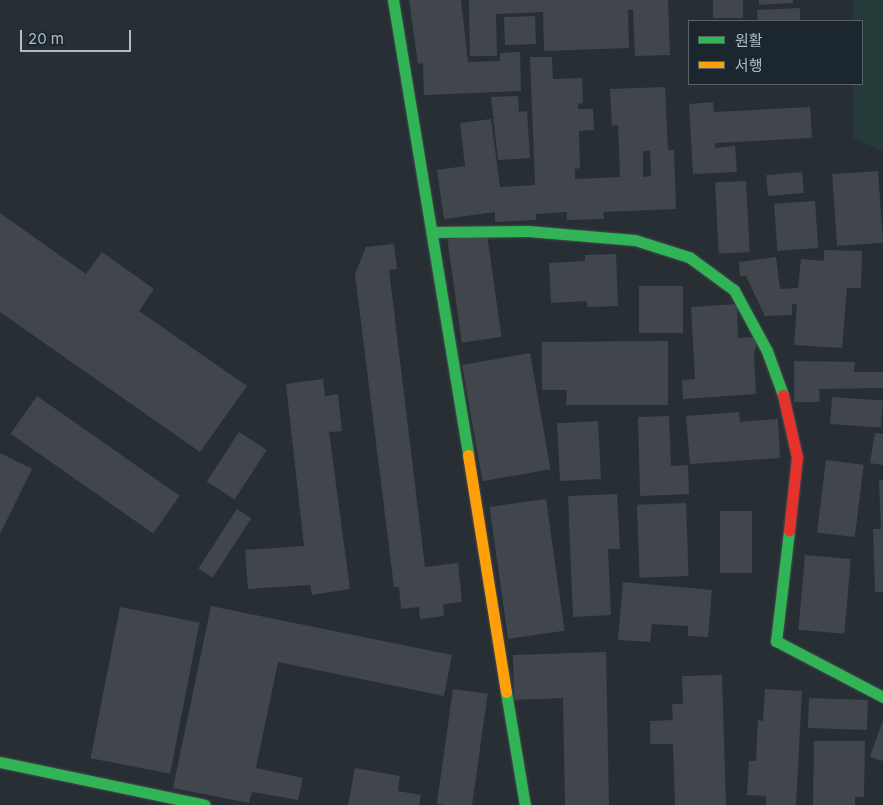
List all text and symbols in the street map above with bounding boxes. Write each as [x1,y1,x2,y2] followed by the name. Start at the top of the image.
[22,20,134,52] scale bar
[688,20,863,85] legend
[28,29,64,48] text: 20 m
[735,31,763,50] text: 원활
[735,56,763,75] text: 서행

